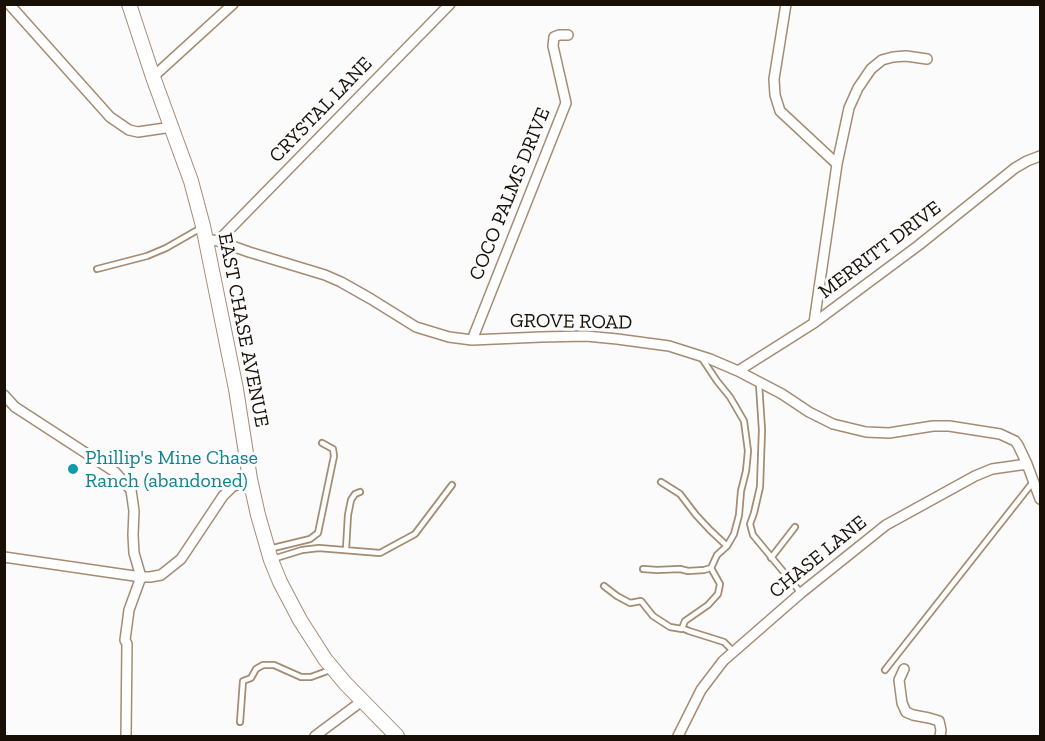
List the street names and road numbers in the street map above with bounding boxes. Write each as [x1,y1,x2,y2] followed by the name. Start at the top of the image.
[265,52,377,168] street label: CRYSTAL LANE
[464,104,556,284] street label: COCO PALMS DRIVE
[814,196,946,304] street label: MERRITT DRIVE
[212,231,274,429] street label: EAST CHASE AVENUE
[510,309,632,335] street label: GROVE ROAD
[764,510,872,604] street label: CHASE LANE

